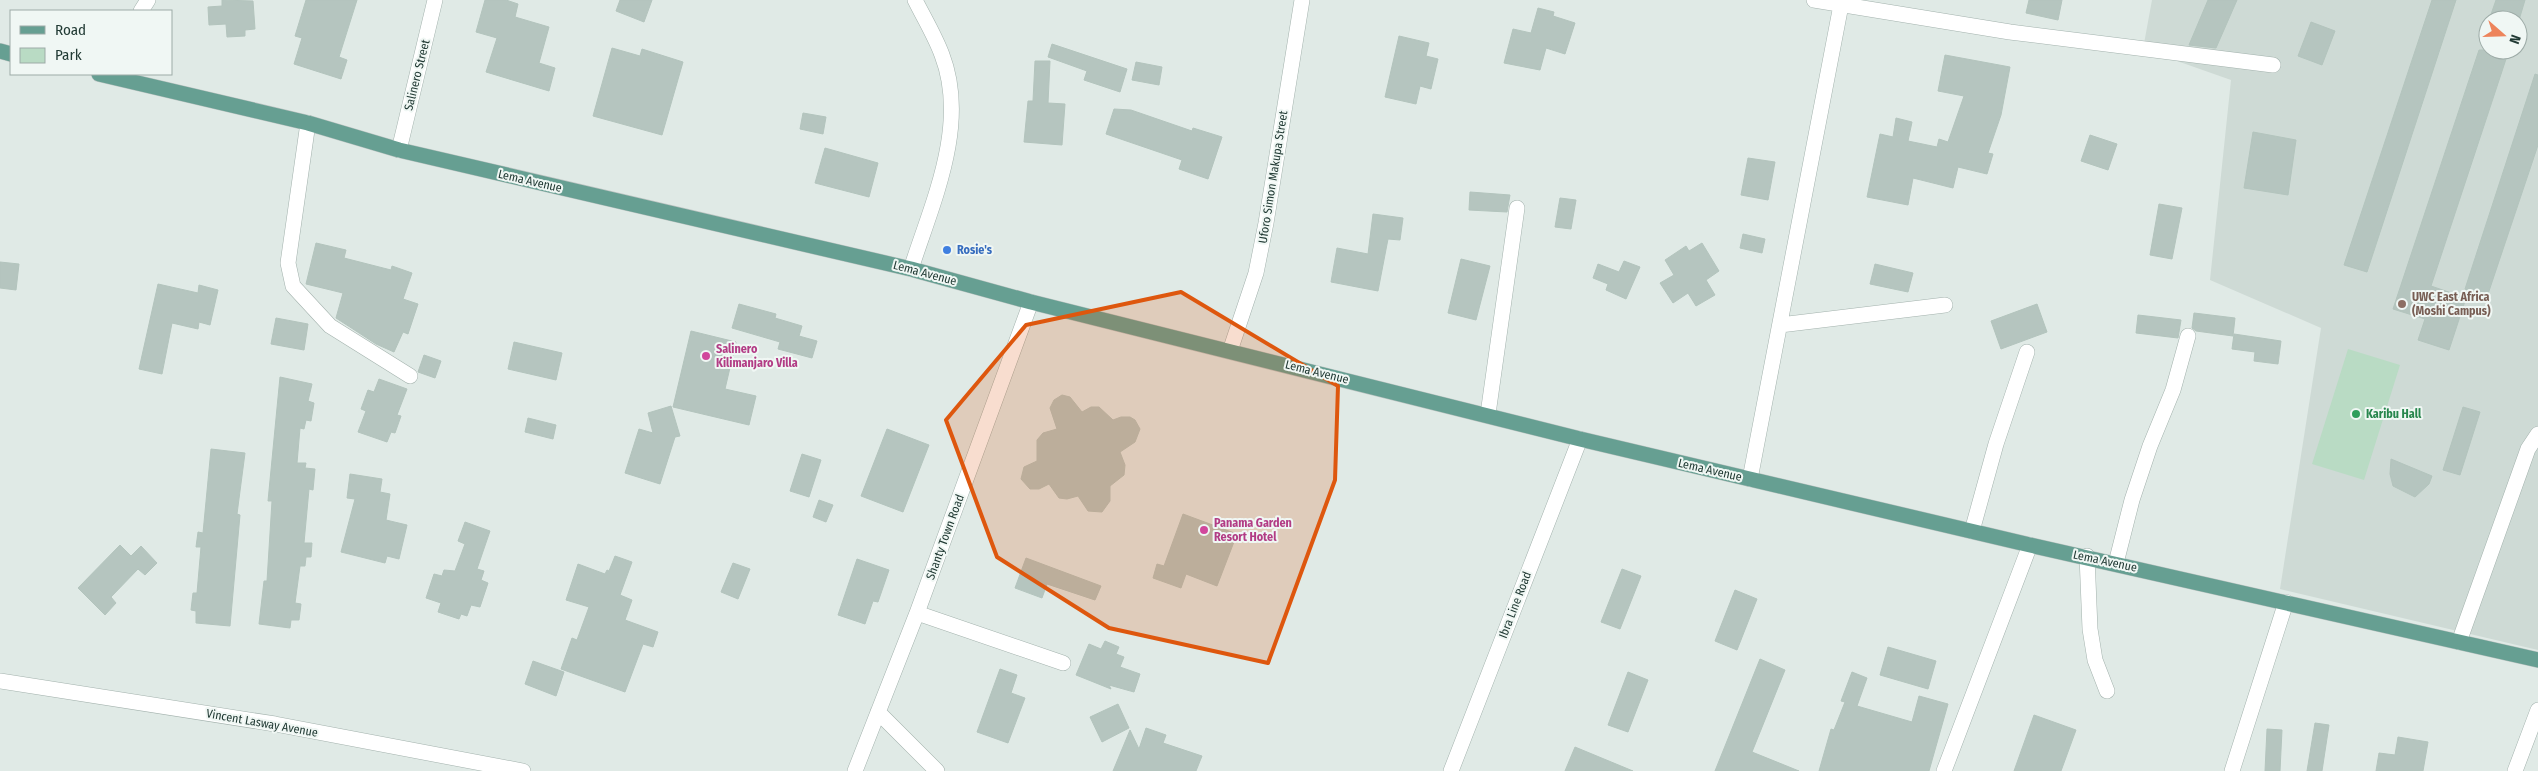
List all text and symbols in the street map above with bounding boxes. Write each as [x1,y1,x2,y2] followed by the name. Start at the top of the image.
[10,10,172,75] legend
[2478,10,2528,60] north arrow
[55,21,86,39] text: Road
[2505,32,2524,46] text: N
[401,38,433,112] street label: Salinero Street
[55,46,82,64] text: Park
[1256,110,1290,244] street label: Uforo Simon Makupa Street
[497,167,563,195] street label: Lema Avenue
[957,243,993,257] place label: Rosie's
[941,244,953,256] marker: Rosie's
[892,258,958,288] street label: Lema Avenue
[2412,290,2491,318] place label: UWC East Africa (Moshi Campus)
[2396,298,2408,310] marker: UWC East Africa (Moshi Campus)
[716,342,798,370] place label: Salinero Kilimanjaro Villa
[700,350,712,362] marker: Salinero Kilimanjaro Villa
[1284,357,1350,387] street label: Lema Avenue
[2366,407,2422,421] place label: Karibu Hall
[2350,408,2362,420] marker: Karibu Hall
[1677,456,1743,484] street label: Lema Avenue
[923,492,967,582] street label: Shanty Town Road
[1214,516,1292,544] place label: Panama Garden Resort Hotel
[1198,524,1210,536] marker: Panama Garden Resort Hotel
[2072,547,2138,575] street label: Lema Avenue
[1496,570,1534,640] street label: Ibra Line Road
[205,706,319,740] street label: Vincent Lasway Avenue

